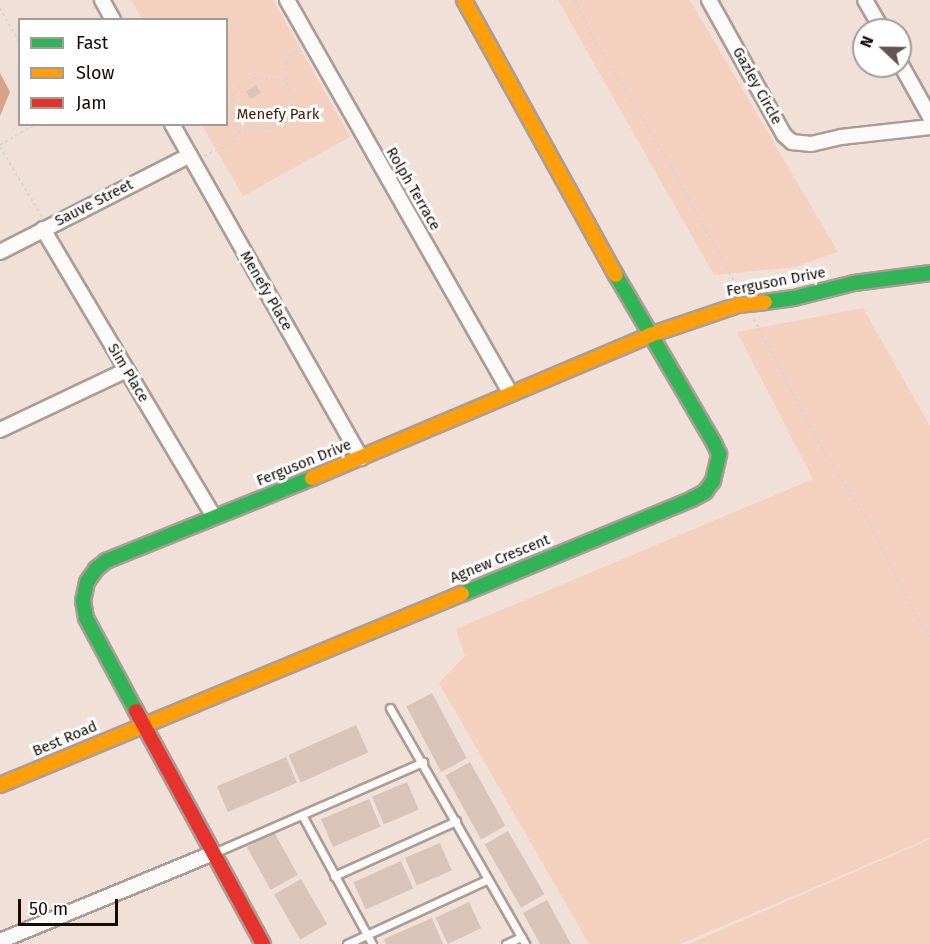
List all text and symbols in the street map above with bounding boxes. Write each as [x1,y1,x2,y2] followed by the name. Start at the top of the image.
[18,18,228,126] legend
[852,18,912,78] north arrow
[76,32,108,54] text: Fast
[856,33,877,50] text: N
[728,44,786,128] street label: Gazley Circle
[76,62,114,84] text: Slow
[76,92,107,114] text: Jam
[237,106,319,124] park label: Menefy Park
[382,144,444,234] street label: Rolph Terrace
[52,176,136,230] street label: Sauve Street
[236,248,296,334] street label: Menefy Place
[725,264,827,300] street label: Ferguson Drive
[103,340,153,406] street label: Sim Place
[254,436,354,490] street label: Ferguson Drive
[447,531,553,587] street label: Agnew Crescent
[30,717,100,761] street label: Best Road
[21,887,122,925] scale bar
[29,898,68,920] text: 50 m

